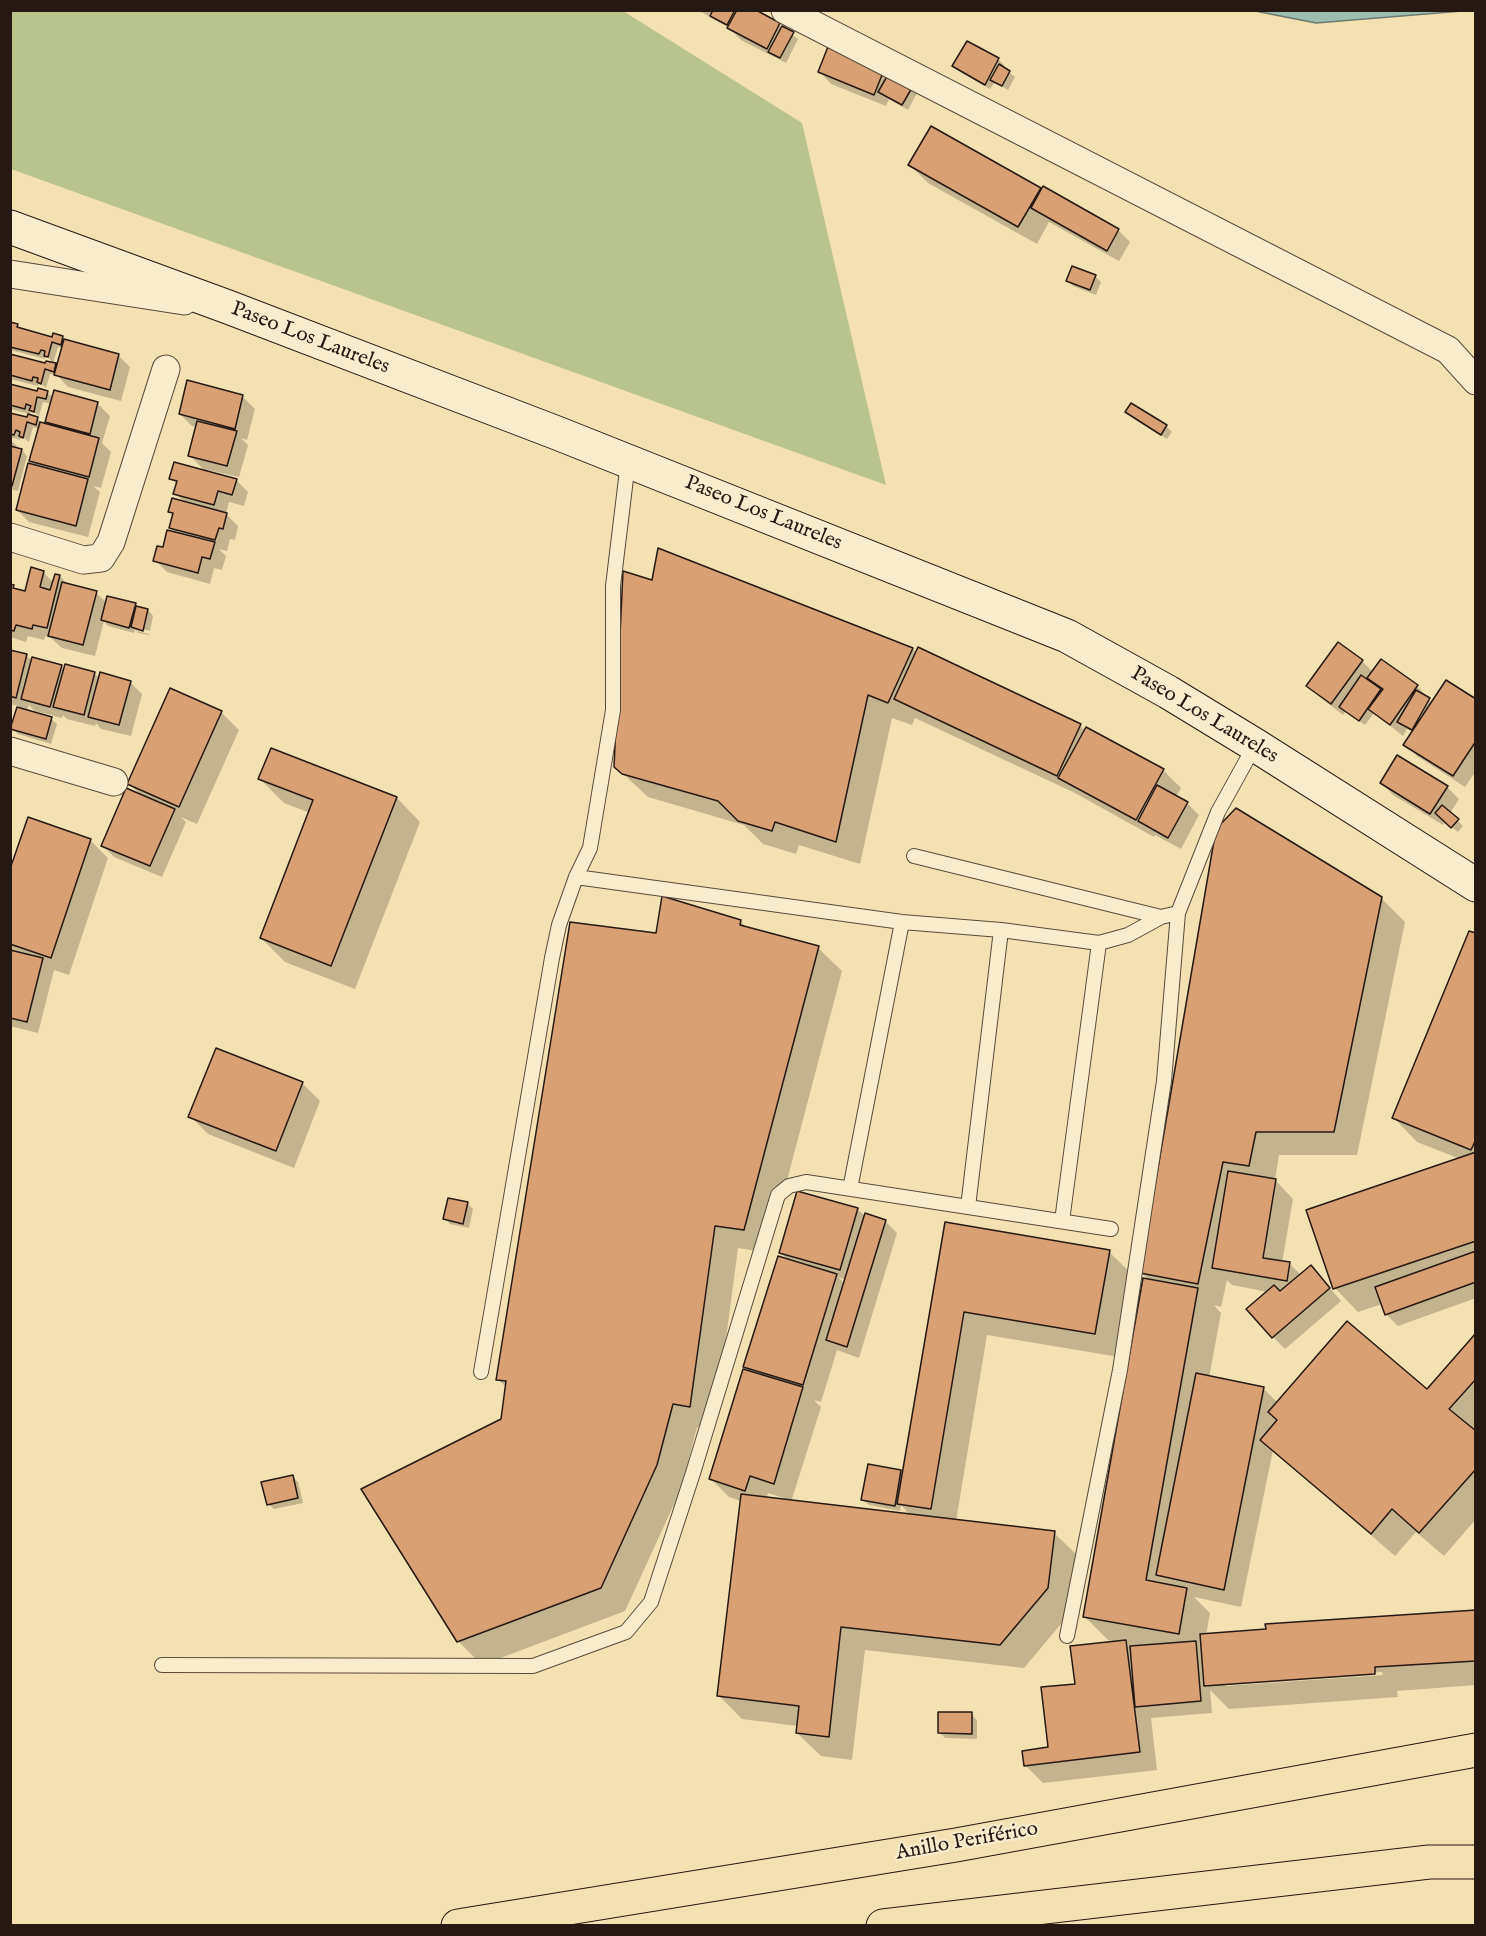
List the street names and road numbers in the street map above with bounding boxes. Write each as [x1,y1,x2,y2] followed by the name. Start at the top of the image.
[227,297,393,381] street label: Paseo Los Laureles
[681,471,845,557] street label: Paseo Los Laureles
[1126,662,1282,770] street label: Paseo Los Laureles
[894,1817,1040,1867] street label: Anillo Periférico

